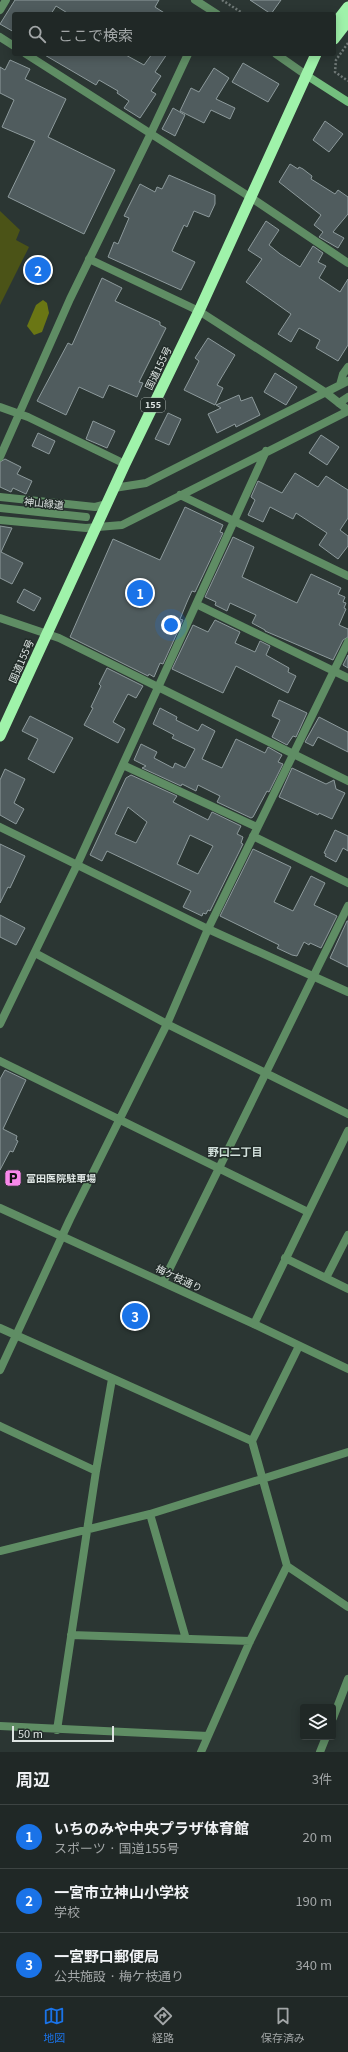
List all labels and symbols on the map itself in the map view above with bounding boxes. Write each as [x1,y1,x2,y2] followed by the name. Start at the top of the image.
[25,255,51,285] pin: 2
[141,344,175,392] street label: 国道155号
[141,398,165,412] road number: 155
[23,493,65,512] street label: 神山緑道
[127,578,153,608] pin: 1
[161,615,181,635] your location
[4,636,37,685] street label: 国道155号
[208,1143,263,1159] district label: 野口二丁目
[3,1168,23,1188] parking icon: 富田医院駐車場
[26,1170,96,1185] place label: 富田医院駐車場
[153,1260,205,1295] street label: 梅ケ枝通り
[122,1301,148,1331] pin: 3
[12,1724,114,1743] scale bar

